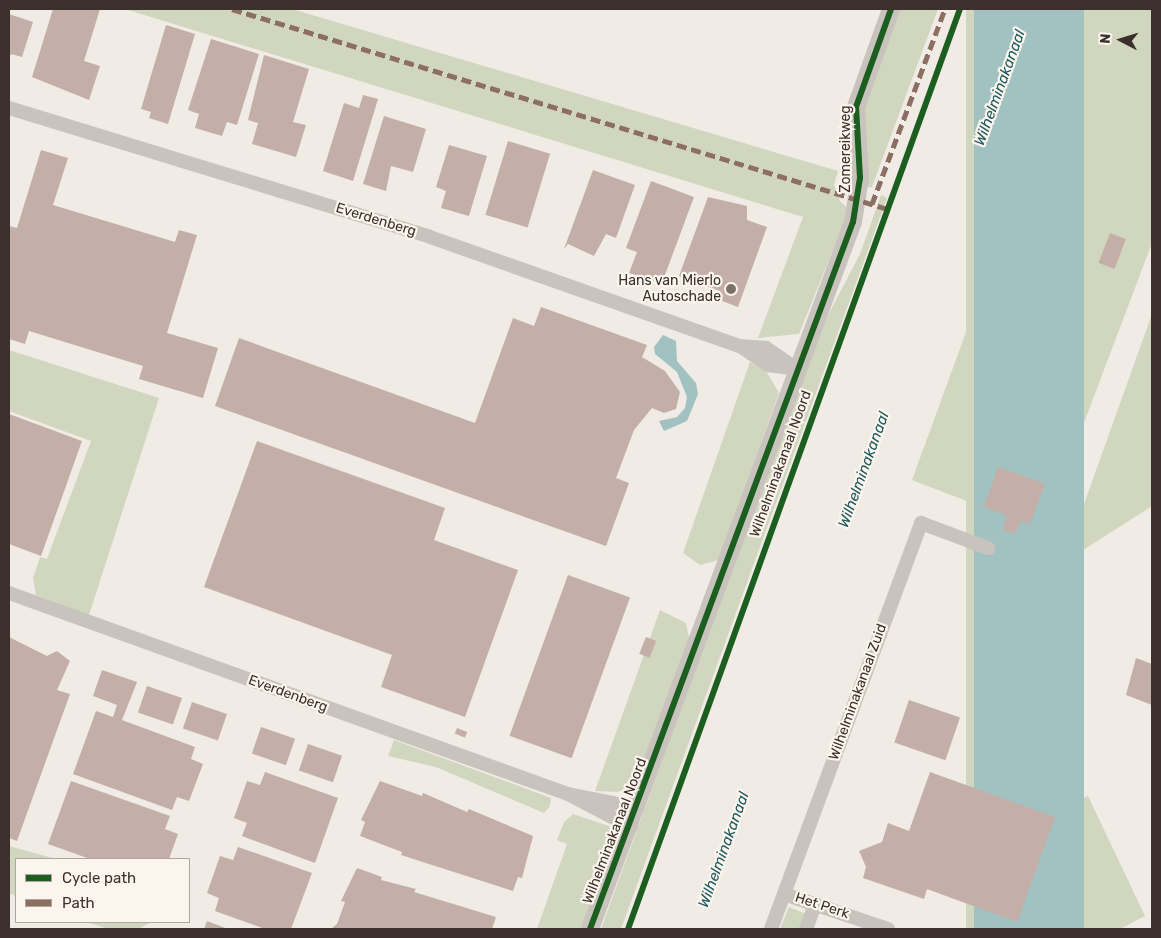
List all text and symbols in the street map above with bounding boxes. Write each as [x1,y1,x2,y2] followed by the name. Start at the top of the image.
[1096,15,1146,65] north arrow
[971,28,1029,148] water label: Wilhelminakanaal
[1097,33,1114,44] text: N
[838,105,854,193] street label: Zomereikweg
[334,200,418,240] street label: Everdenberg
[618,273,721,306] place label: Hans van Mierlo Autoschade
[725,283,737,295] marker: Hans van Mierlo Autoschade
[747,388,815,540] street label: Wilhelminakanaal Noord
[835,410,893,530] water label: Wilhelminakanaal
[826,622,890,762] street label: Wilhelminakanaal Zuid
[246,672,330,716] street label: Everdenberg
[579,756,651,906] street label: Wilhelminakanaal Noord
[695,790,753,910] water label: Wilhelminakanaal
[15,858,190,923] legend
[62,869,136,887] text: Cycle path
[793,889,851,923] street label: Het Perk
[62,894,95,912] text: Path

